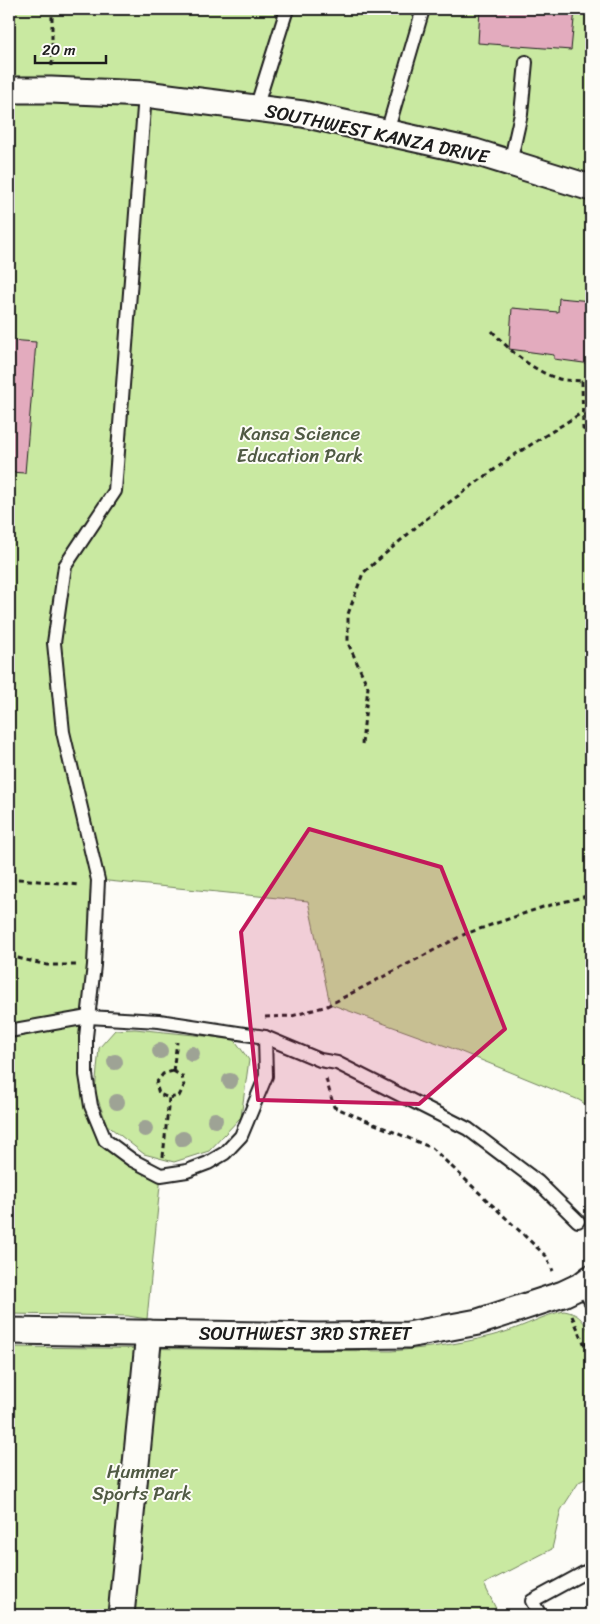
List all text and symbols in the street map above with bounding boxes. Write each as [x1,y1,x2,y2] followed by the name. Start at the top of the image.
[35,32,106,64] scale bar
[42,37,76,63] text: 20 m
[262,94,493,174] street label: SOUTHWEST KANZA DRIVE
[237,417,363,472] park label: Kansa Science Education Park
[199,1317,413,1350] street label: SOUTHWEST 3RD STREET
[92,1455,192,1510] park label: Hummer Sports Park

